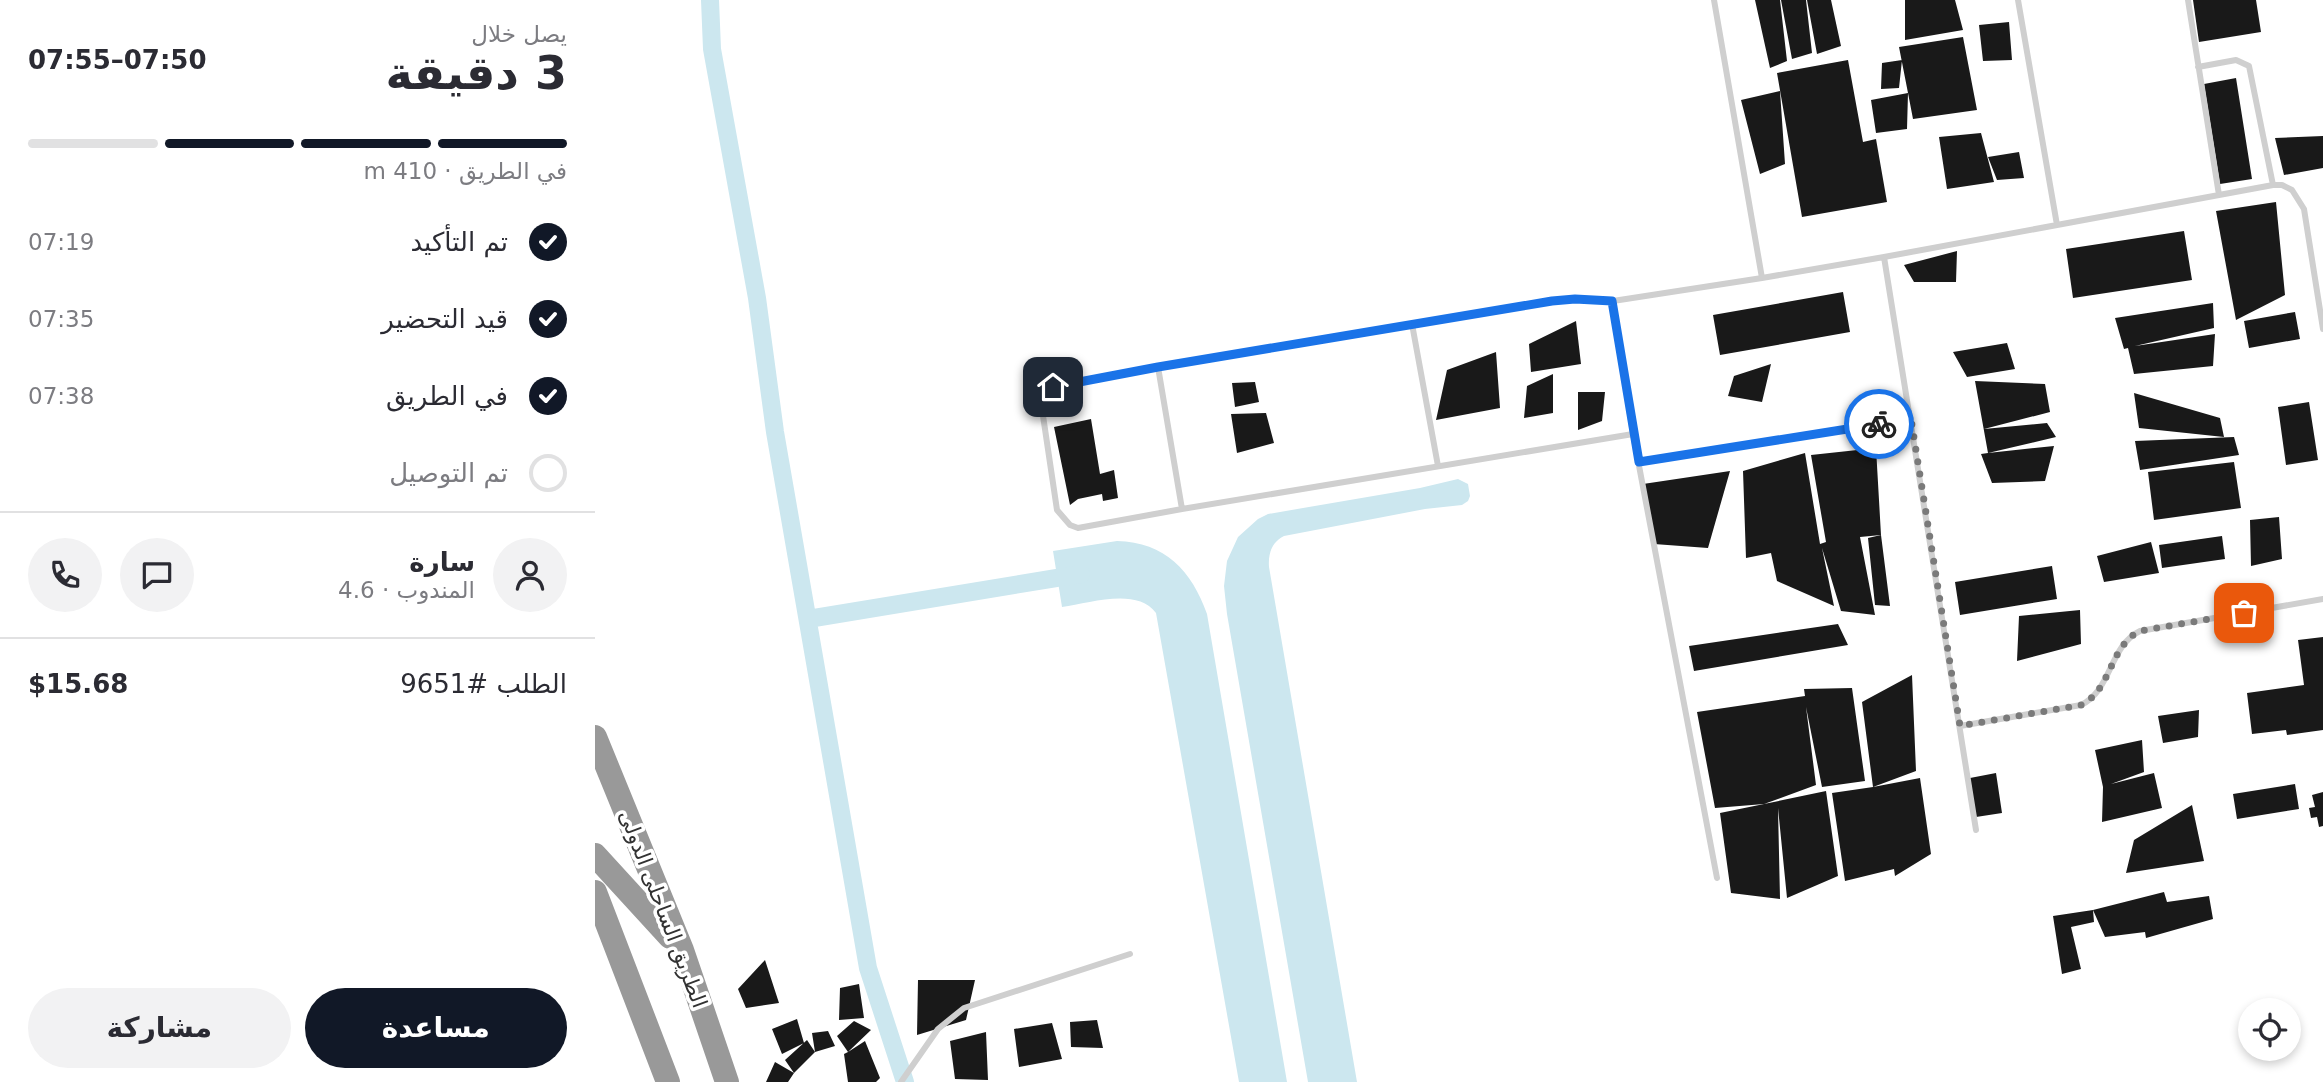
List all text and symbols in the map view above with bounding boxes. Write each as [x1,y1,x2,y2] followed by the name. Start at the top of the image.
[471,21,567,47] text: يصل خلال
[28,45,207,75] text: 07:50–07:55
[385,46,567,100] text: 3 دقيقة
[363,158,567,184] text: في الطريق · 410 m
[529,223,567,261] icon: check
[410,227,508,257] text: تم التأكيد
[28,229,94,255] text: 07:19
[529,300,567,338] icon: check
[381,304,508,334] text: قيد التحضير
[28,306,94,332] text: 07:35
[1023,357,1083,417] pin
[1034,368,1072,406] icon: home
[529,377,567,415] icon: check
[386,381,508,411] text: في الطريق
[28,383,94,409] text: 07:38
[1844,389,1914,459] courier
[1860,405,1898,443] icon: bike
[389,458,508,488] text: تم التوصيل
[28,538,102,612] button: phone
[120,538,194,612] button: chat
[493,538,567,612] button: person
[409,547,475,577] text: سارة
[338,577,475,603] text: المندوب · 4.6
[2214,583,2274,643] pin
[2225,594,2263,632] icon: bag
[28,669,128,699] text: $15.68
[400,669,567,699] text: الطلب #9651
[614,807,712,1011] street label: الطريق الساحلى الدولى
[28,988,291,1068] button: مشاركة
[305,988,567,1068] button: مساعدة
[2238,998,2301,1061] map controls
[2238,998,2301,1061] button: locate

